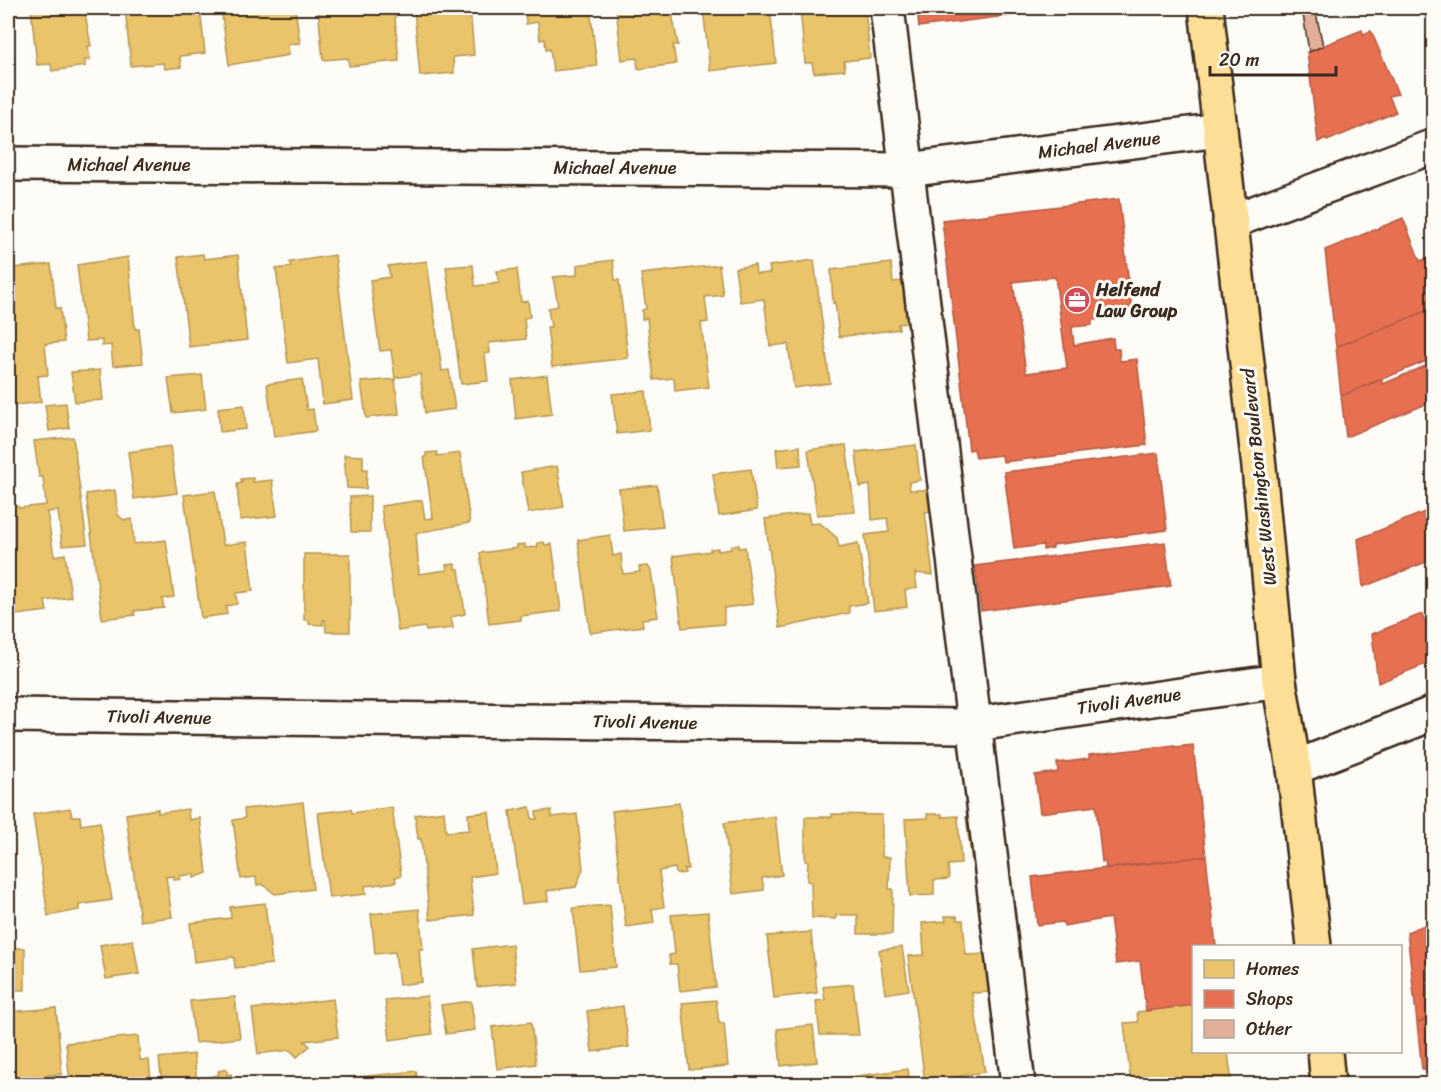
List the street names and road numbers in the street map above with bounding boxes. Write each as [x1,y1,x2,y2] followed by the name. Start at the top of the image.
[1036,122,1162,168] street label: Michael Avenue
[67,149,191,181] street label: Michael Avenue
[553,152,677,184] street label: Michael Avenue
[1232,365,1286,587] street label: West Washington Boulevard
[1075,678,1183,724] street label: Tivoli Avenue
[106,700,212,734] street label: Tivoli Avenue
[592,705,698,739] street label: Tivoli Avenue

